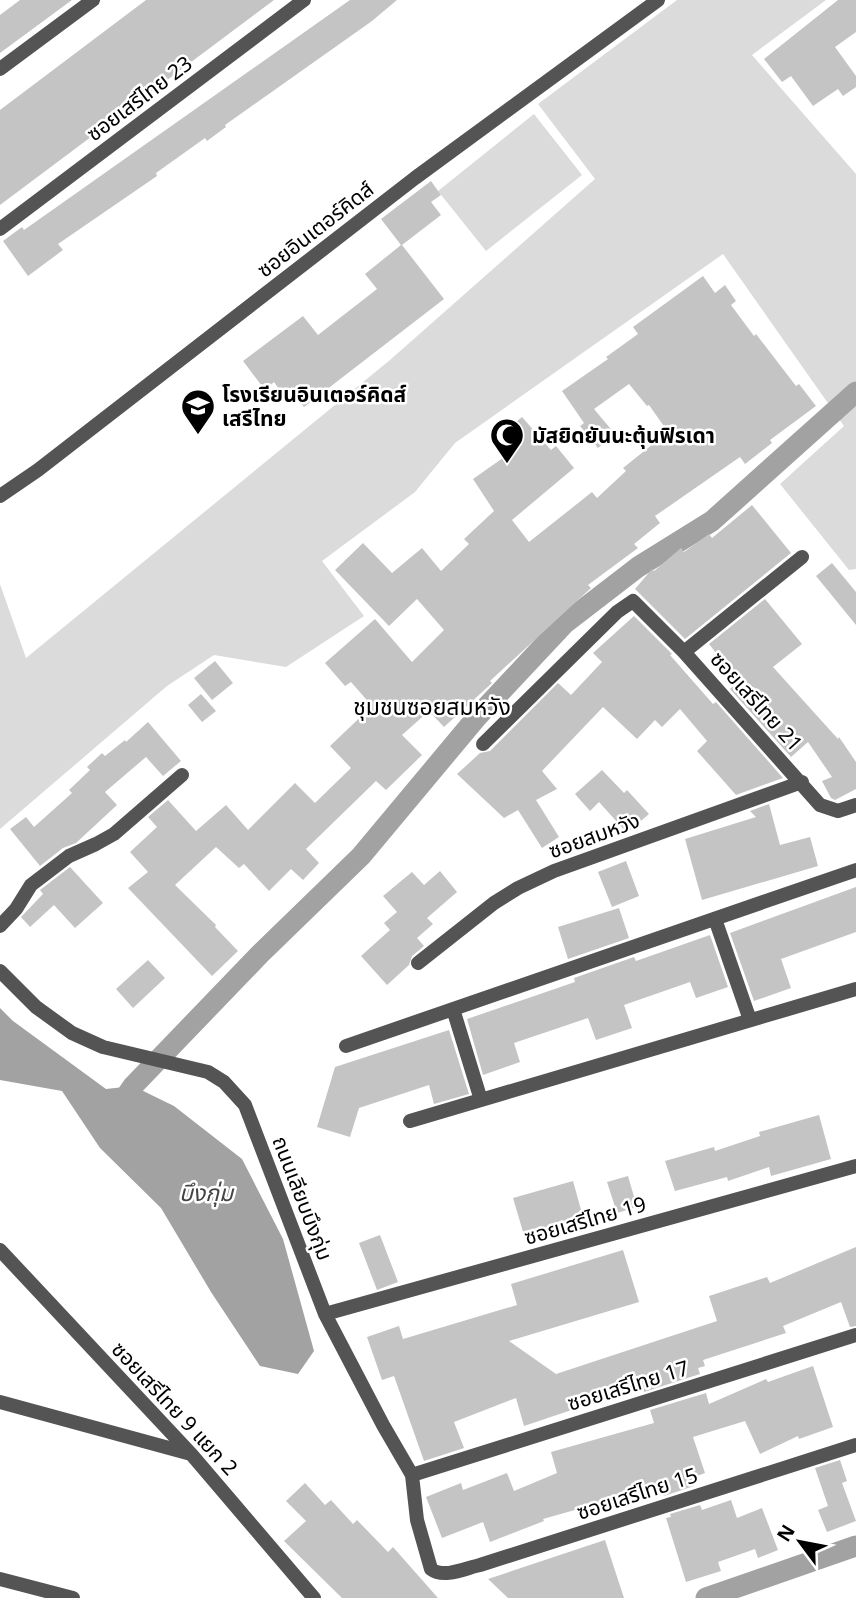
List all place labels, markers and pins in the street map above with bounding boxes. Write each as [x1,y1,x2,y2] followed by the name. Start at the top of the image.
[222,380,407,432] place label: โรงเรียนอินเตอร์คิดส์ เสรีไทย
[179,387,217,436] school or university icon: โรงเรียนอินเตอร์คิดส์ เสรีไทย
[488,416,526,465] mosque icon: มัสยิดยันนะตุ้นฟิรเดา
[532,421,715,449] place label: มัสยิดยันนะตุ้นฟิรเดา

